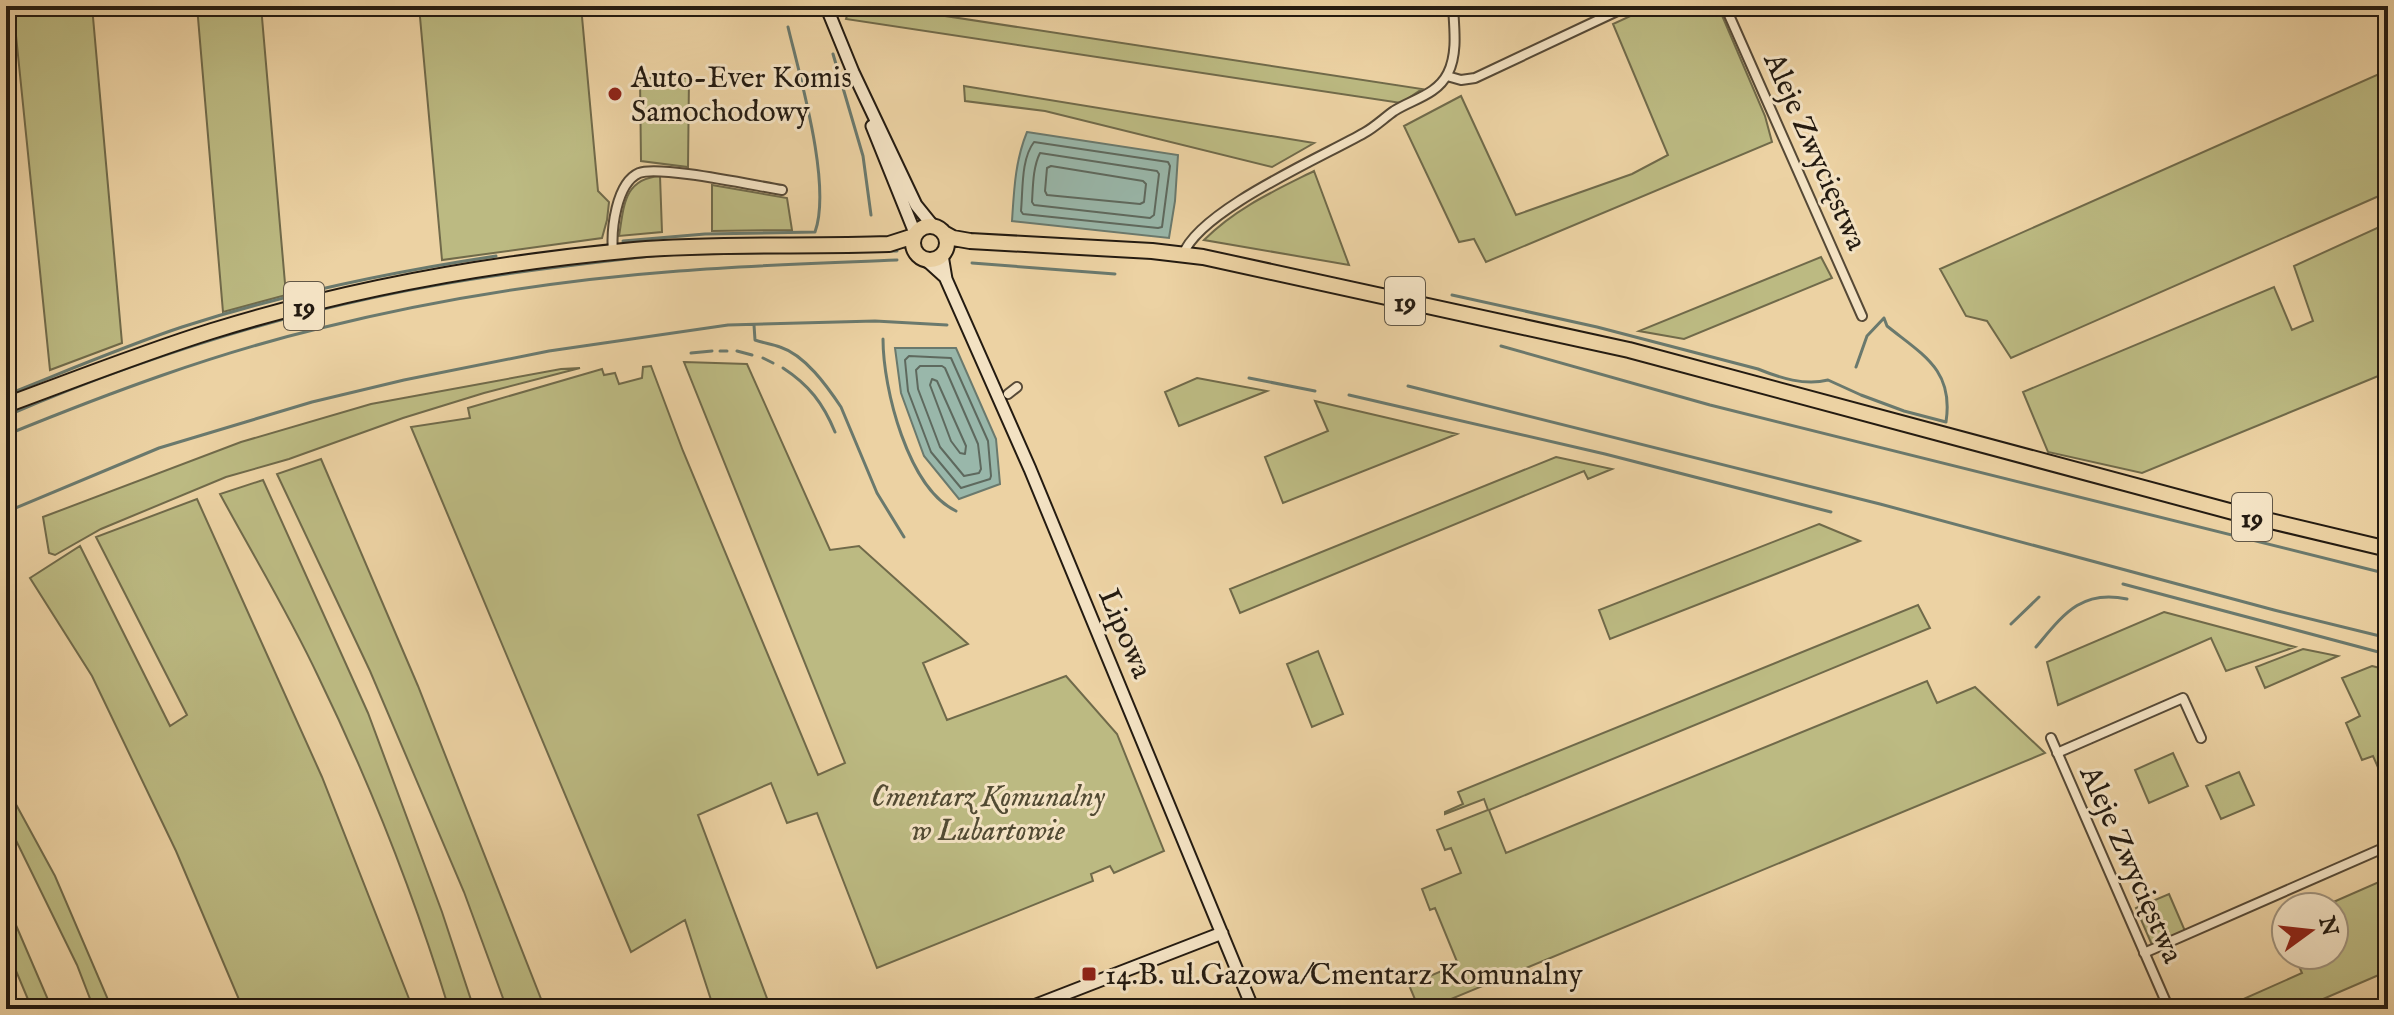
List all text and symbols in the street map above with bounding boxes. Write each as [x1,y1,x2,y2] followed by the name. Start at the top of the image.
[1753,46,1875,256] street label: Aleje Zwycięstwa
[630,60,852,132] place label: Auto-Ever Komis Samochodowy
[606,85,624,103] marker: Auto-Ever Komis Samochodowy
[1385,277,1425,325] road number: 19
[284,282,324,330] road number: 19
[2232,493,2272,541] road number: 19
[1088,583,1160,685] street label: Lipowa
[2069,759,2191,969] street label: Aleje Zwycięstwa
[871,779,1106,851] park label: Cmentarz Komunalny w Lubartowie
[2270,891,2350,971] north arrow
[2311,913,2343,939] text: N
[1105,957,1583,995] place label: 14.B. ul.Gazowa/Cmentarz Komunalny
[1080,965,1098,983] marker: 14.B. ul.Gazowa/Cmentarz Komunalny

